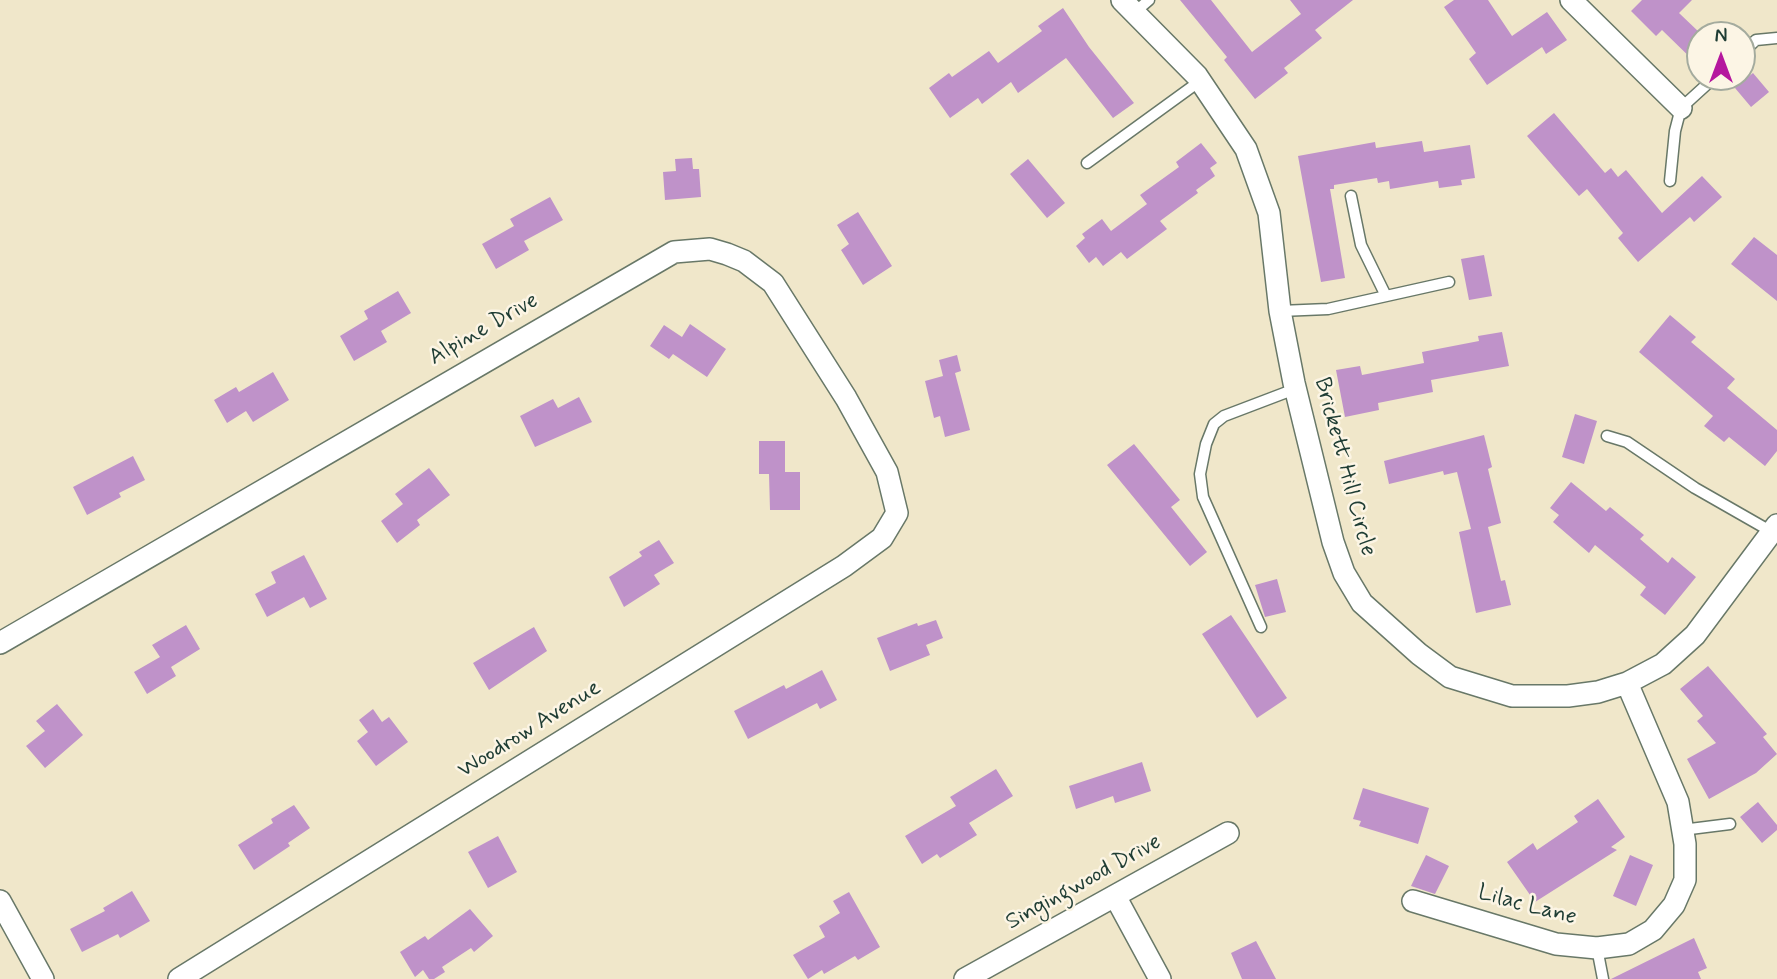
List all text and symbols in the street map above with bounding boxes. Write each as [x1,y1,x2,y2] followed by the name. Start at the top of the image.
[1686,21,1756,91] north arrow
[1715,24,1727,49] text: N
[424,288,544,372] street label: Alpine Drive
[1307,375,1381,559] street label: Brickett Hill Circle
[453,675,607,785] street label: Woodrow Avenue
[1001,829,1167,937] street label: Singingwood Drive
[1475,880,1579,932] street label: Lilac Lane

